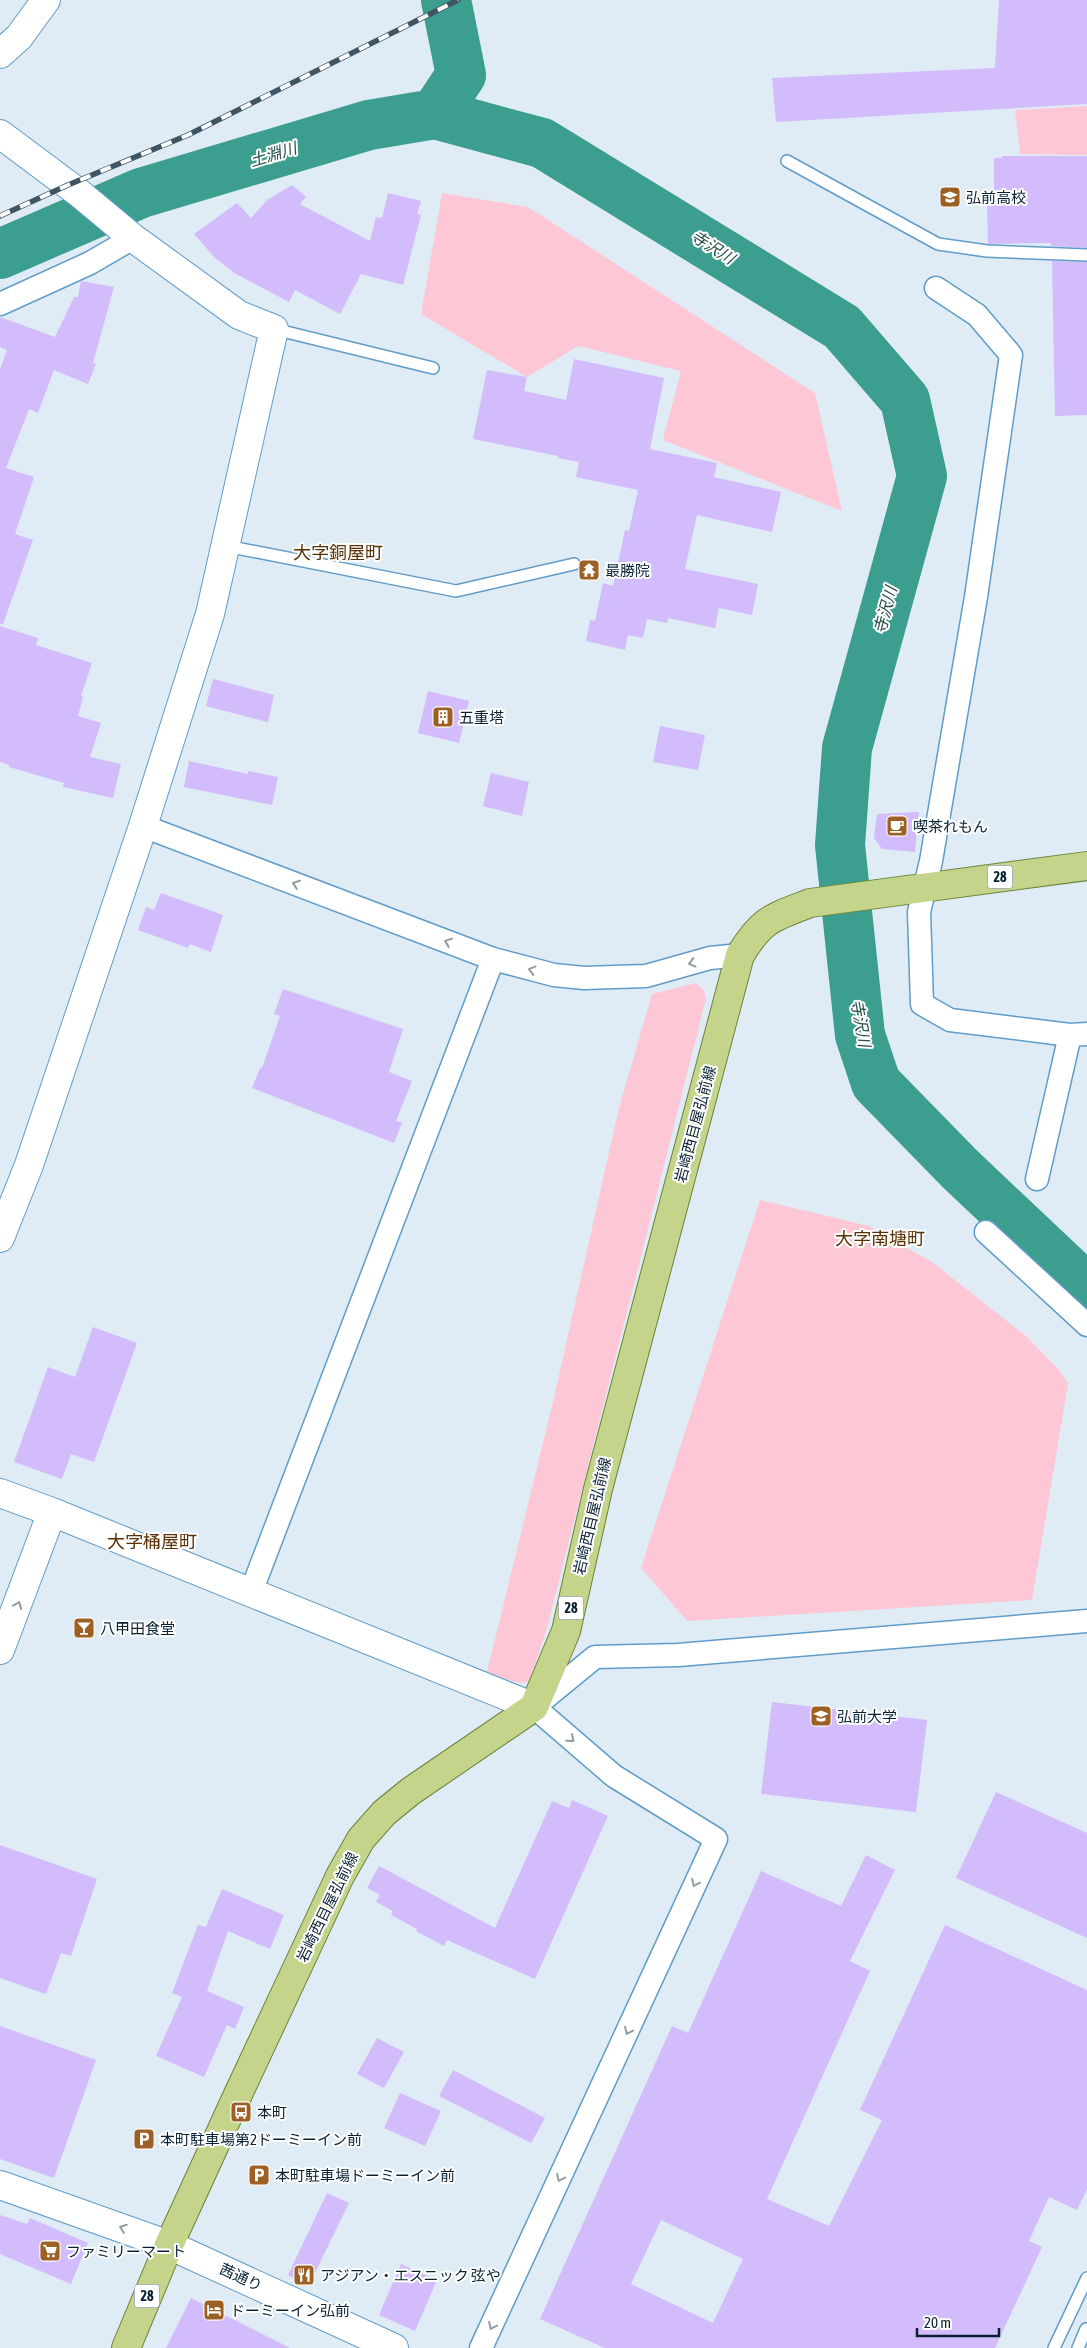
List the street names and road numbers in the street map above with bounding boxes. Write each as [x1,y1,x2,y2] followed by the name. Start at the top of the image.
[988,866,1012,889] road number: 28
[671,1064,719,1184] street label: 岩崎西目屋弘前線
[570,1456,614,1576] street label: 岩崎西目屋弘前線
[558,1596,584,1620] road number: 28
[293,1849,361,1965] street label: 岩崎西目屋弘前線
[217,2260,265,2294] street label: 茜通り
[134,2284,160,2308] road number: 28

